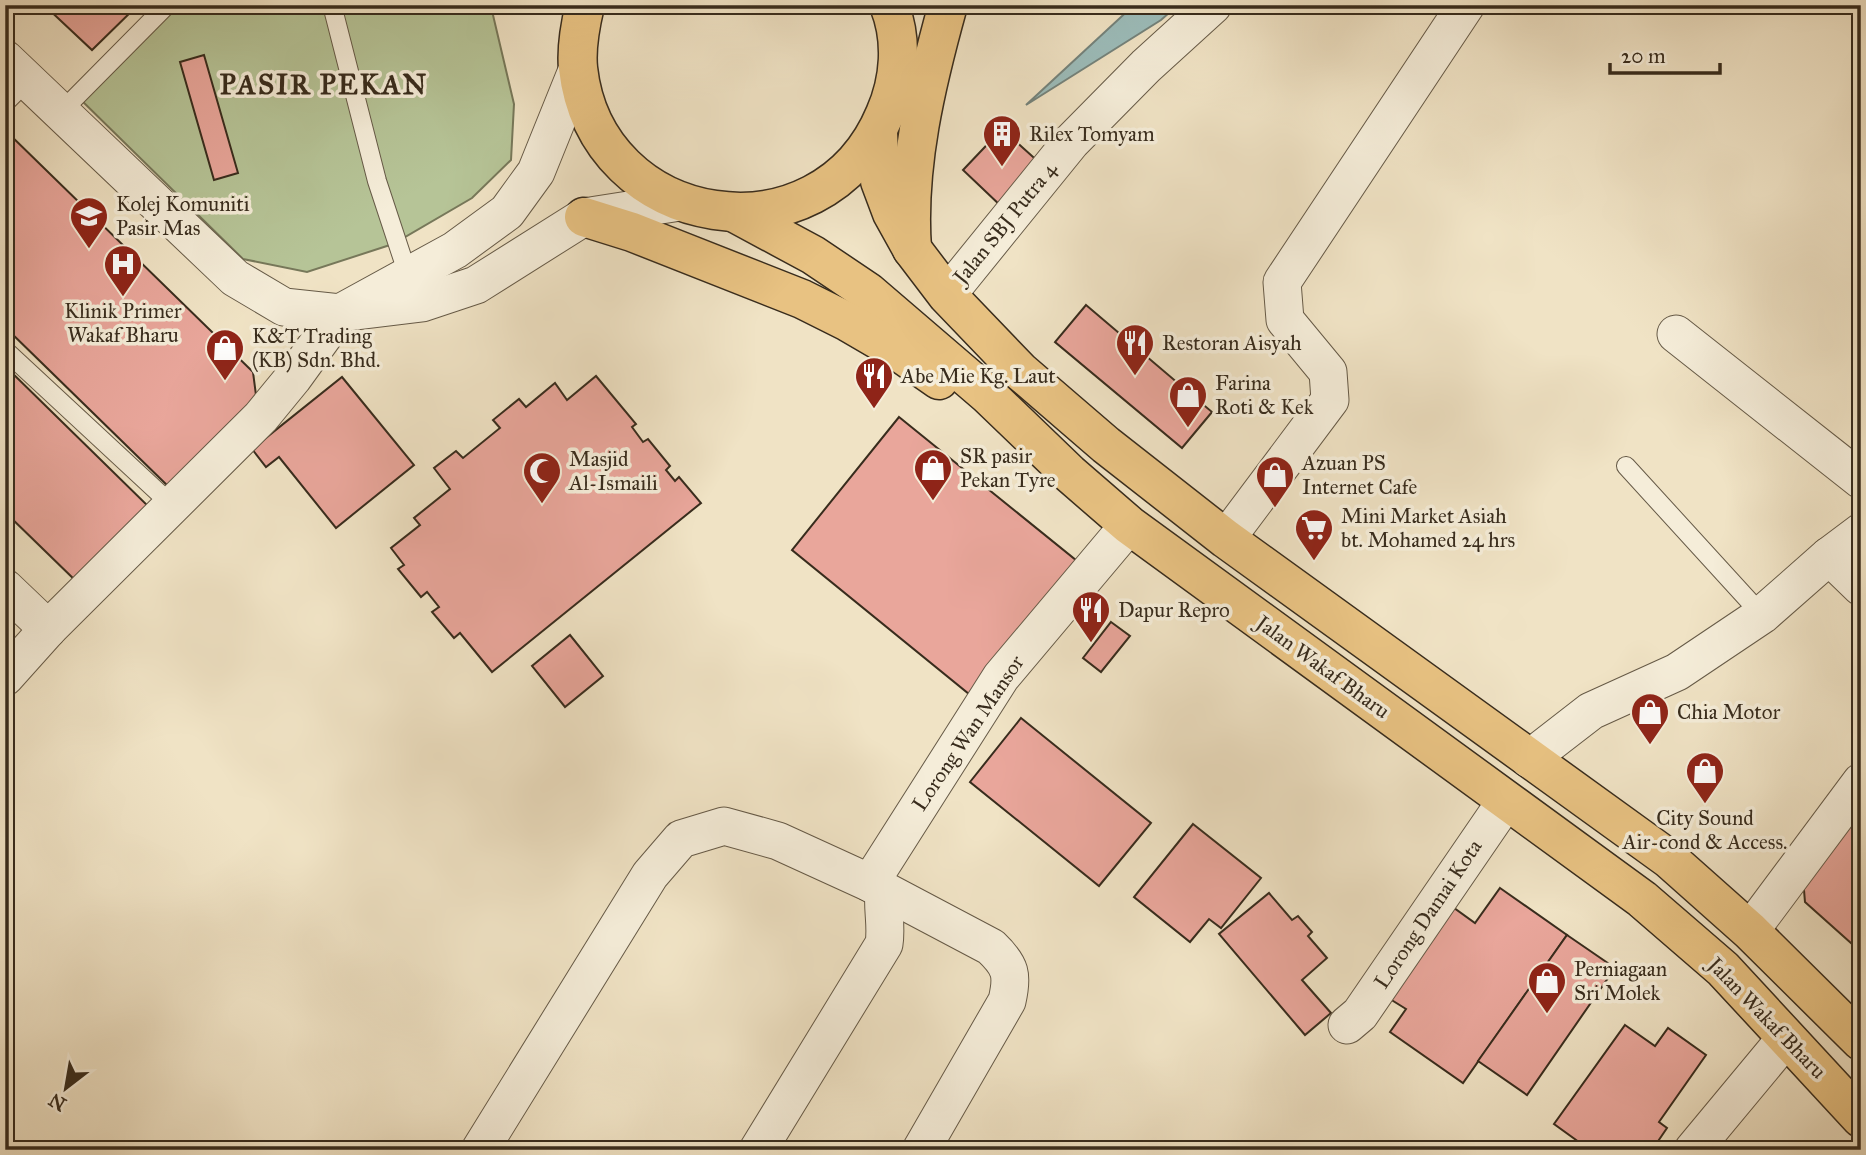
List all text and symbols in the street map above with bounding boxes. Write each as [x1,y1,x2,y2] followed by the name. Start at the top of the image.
[1610,32,1721,76] scale bar
[1621,43,1666,69] text: 20 m
[220,67,428,102] district label: PASIR PEKAN
[981,113,1023,168] building icon: Rilex Tomyam
[1029,121,1155,147] place label: Rilex Tomyam
[947,156,1063,291] street label: Jalan SBJ Putra 4
[116,191,250,241] place label: Kolej Komuniti Pasir Mas
[68,195,110,250] school or university icon: Kolej Komuniti Pasir Mas
[102,243,144,298] hospital icon: Klinik Primer Wakaf Bharu
[64,298,182,348] place label: Klinik Primer Wakaf Bharu
[1114,322,1156,377] restaurant icon: Restoran Aisyah
[252,323,380,373] place label: K&T Trading (KB) Sdn. Bhd.
[204,327,246,382] shop icon: K&T Trading (KB) Sdn. Bhd.
[1162,330,1302,356] place label: Restoran Aisyah
[853,355,895,410] restaurant icon: Abe Mie Kg. Laut
[900,363,1056,389] place label: Abe Mie Kg. Laut
[1215,370,1314,420] place label: Farina Roti & Kek
[1167,374,1209,429] shop icon: Farina Roti & Kek
[960,443,1056,493] place label: SR pasir Pekan Tyre
[568,446,658,496] place label: Masjid Al-Ismaili
[912,447,954,502] shop icon: SR pasir Pekan Tyre
[521,450,563,505] mosque icon: Masjid Al-Ismaili
[1301,450,1417,500] place label: Azuan PS Internet Cafe
[1254,454,1296,509] shop icon: Azuan PS Internet Cafe
[1341,503,1515,553] place label: Mini Market Asiah bt. Mohamed 24 hrs
[1293,507,1335,562] supermarket icon: Mini Market Asiah bt. Mohamed 24 hrs
[1070,589,1112,644] restaurant icon: Dapur Repro
[1118,597,1230,623] place label: Dapur Repro
[1249,609,1395,724] street label: Jalan Wakaf Bharu
[906,650,1030,816] street label: Lorong Wan Mansor
[1629,691,1671,746] shop icon: Chia Motor
[1677,699,1780,725] place label: Chia Motor
[1684,750,1726,805] shop icon: City Sound Air-cond & Access.
[1622,805,1787,855] place label: City Sound Air-cond & Access.
[1368,834,1488,994] street label: Lorong Damai Kota
[1701,950,1832,1084] street label: Jalan Wakaf Bharu
[1574,956,1667,1006] place label: Perniagaan Sri Molek
[1526,960,1568,1015] shop icon: Perniagaan Sri Molek
[32,1054,102,1124] north arrow
[45,1088,70,1116] text: N

